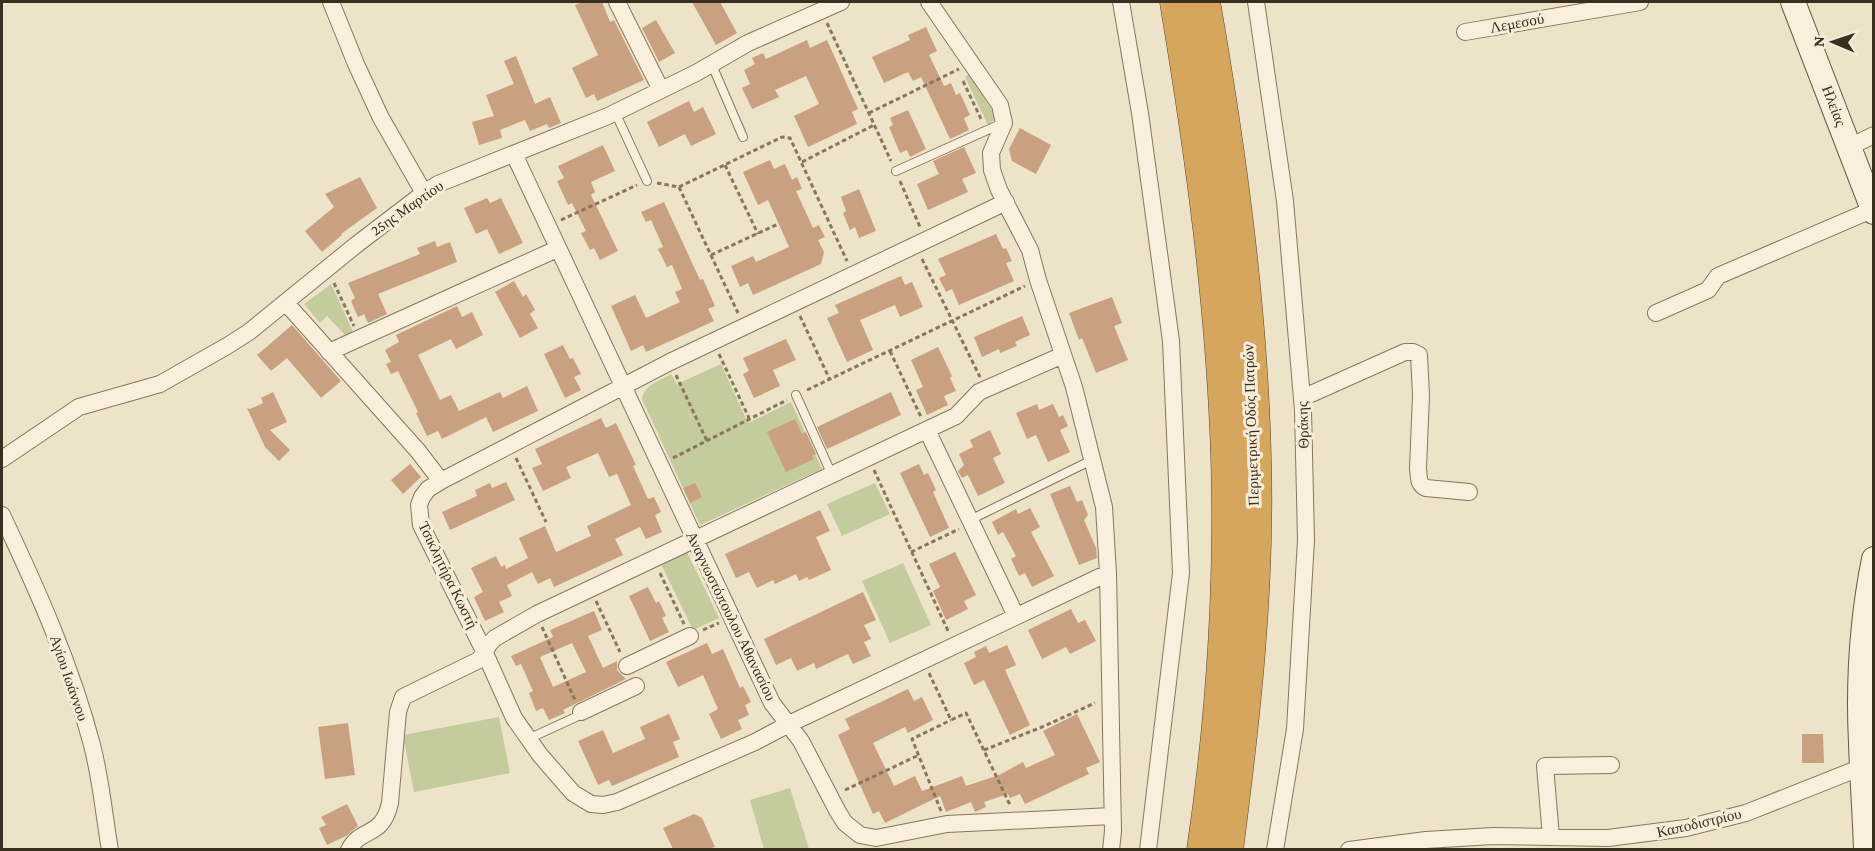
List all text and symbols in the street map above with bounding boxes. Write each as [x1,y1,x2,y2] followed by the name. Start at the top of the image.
[1489,10,1545,37] street label: Λεμεσού
[1803,12,1863,72] north arrow
[1810,36,1827,47] text: N
[1819,83,1849,129] street label: Ηλείας
[368,177,446,239] street label: 25ης Μαρτίου
[1240,344,1263,506] street label: Περιμετρική Οδός Πατρών
[1294,401,1312,449] street label: Θράκης
[415,519,481,631] street label: Τσικλητήρα Κωστή
[683,529,779,703] street label: Αναγνωστόπουλου Αθανασίου
[47,633,91,723] street label: Αγίου Ιωάννου
[1655,805,1743,841] street label: Καποδιστρίου

